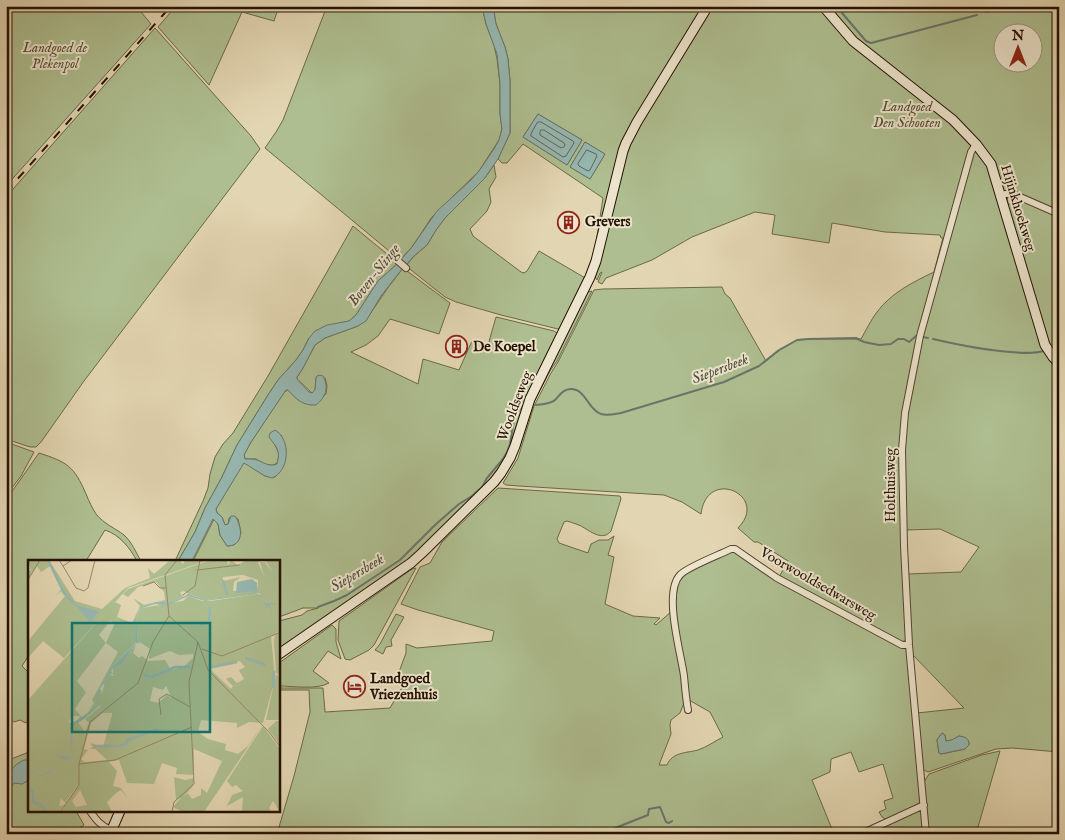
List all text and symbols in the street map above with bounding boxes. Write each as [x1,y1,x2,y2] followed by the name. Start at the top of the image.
[992,22,1042,72] north arrow
[1011,27,1024,45] text: N
[22,39,88,73] park label: Landgoed de Plekenpol
[873,98,941,132] park label: Landgoed Den Schooten
[996,162,1040,254] street label: Hijinkhoekweg
[557,210,581,234] building icon: Grevers
[585,213,630,231] place label: Grevers
[344,240,405,311] water label: Boven-Slinge
[445,335,469,359] building icon: De Koepel
[473,338,537,356] place label: De Koepel
[689,350,751,388] water label: Siepersbeek
[493,368,537,443] street label: Wooldseweg
[882,447,900,522] street label: Holthuisweg
[756,543,880,625] street label: Voorwooldsedwarsweg
[327,550,387,596] water label: Siepersbeek
[28,560,280,812] inset map
[369,670,437,704] place label: Landgoed Vriezenhuis
[342,675,366,699] hotel icon: Landgoed Vriezenhuis

